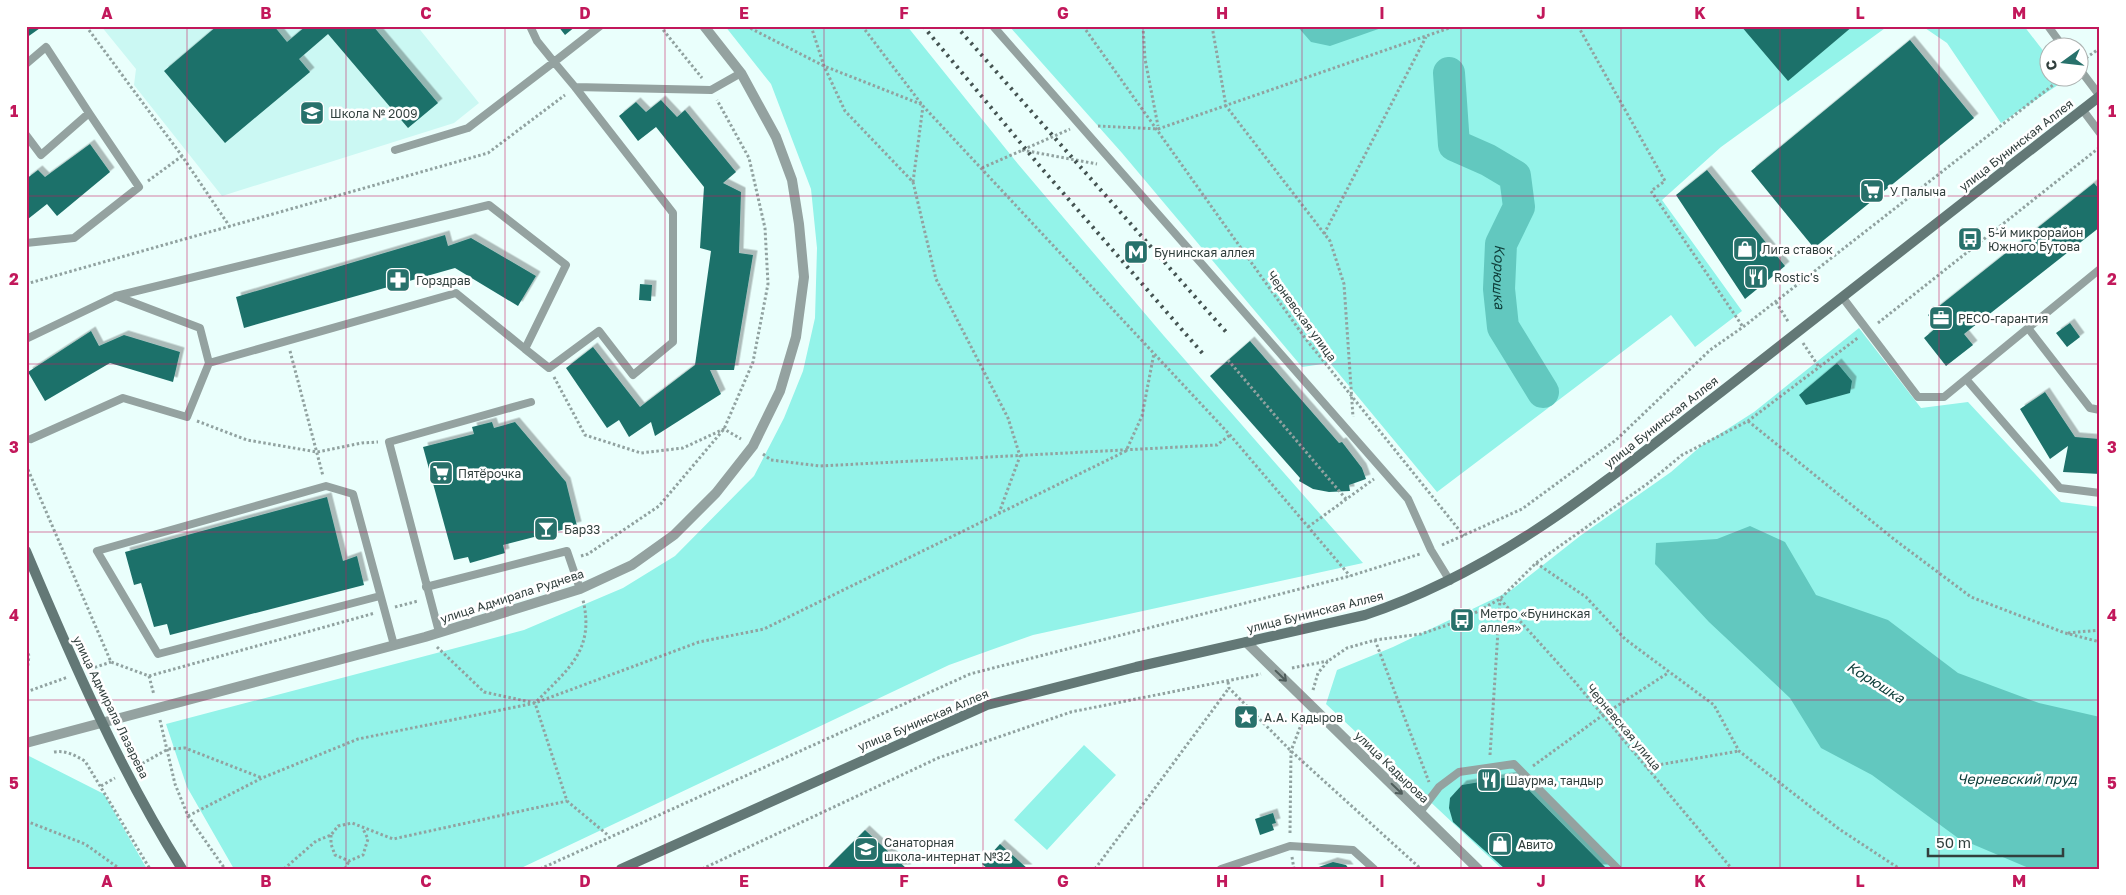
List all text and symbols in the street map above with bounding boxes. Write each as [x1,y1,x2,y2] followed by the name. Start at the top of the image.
[101,3,113,23] text: A
[260,3,272,23] text: B
[420,3,432,23] text: C
[579,3,591,23] text: D
[739,3,749,23] text: E
[899,3,909,23] text: F
[1057,3,1069,23] text: G
[1216,3,1228,23] text: H
[1379,3,1385,23] text: I
[1536,3,1546,23] text: J
[1694,3,1706,23] text: K
[1855,3,1865,23] text: L
[2012,3,2026,23] text: M
[2038,38,2088,88] north arrow
[2041,58,2060,73] text: С
[1956,96,2076,194] street label: улица Бунинская Аллея
[299,100,325,126] school or university icon: Школа № 2009
[10,101,18,121] text: 1
[2108,101,2116,121] text: 1
[330,106,417,121] place label: Школа № 2009
[1859,178,1885,204] supermarket icon: У Палыча
[1890,184,1946,199] place label: У Палыча
[1988,225,2083,254] place label: 5-й микрорайон Южного Бутова
[1957,226,1983,252] bus stop icon: 5-й микрорайон Южного Бутова
[1732,236,1758,262] shop icon: Лига ставок
[1123,239,1149,265] metro station icon: Бунинская аллея
[1762,242,1833,257] place label: Лига ставок
[1490,244,1510,311] water label: Корюшка
[1154,245,1255,260] place label: Бунинская аллея
[1743,264,1769,290] restaurant icon: Rostic's
[385,267,411,293] pharmacy icon: Горздрав
[1264,268,1340,364] street label: Черневская улица
[9,269,19,289] text: 2
[2107,269,2117,289] text: 2
[1774,270,1819,285] place label: Rostic's
[416,273,471,288] place label: Горздрав
[1928,305,1954,331] office icon: РЕСО-гарантия
[1958,311,2048,326] place label: РЕСО-гарантия
[1601,373,1721,471] street label: улица Бунинская Аллея
[9,437,19,457] text: 3
[2107,437,2117,457] text: 3
[428,460,454,486] supermarket icon: Пятёрочка
[458,466,521,481] place label: Пятёрочка
[533,516,559,542] bar icon: Бар33
[564,522,600,537] place label: Бар33
[438,566,586,626] street label: улица Адмирала Руднева
[1245,588,1385,636] street label: улица Бунинская Аллея
[9,605,19,625] text: 4
[2107,605,2117,625] text: 4
[1480,606,1590,635] place label: Метро «Бунинская аллея»
[1449,607,1475,633] bus stop icon: Метро «Бунинская аллея»
[70,633,152,781] street label: улица Адмирала Лазарева
[1844,658,1909,707] water label: Корюшка
[1274,670,1287,682] one-way arrow
[1583,681,1665,773] street label: Черневская улица
[855,686,991,754] street label: улица Бунинская Аллея
[1233,704,1259,730] place icon: А.А. Кадыров
[1264,710,1343,725] place label: А.А. Кадыров
[1352,728,1432,806] street label: улица Кадырова
[1476,767,1502,793] restaurant icon: Шаурма, тандыр
[1957,770,2077,787] water label: Черневский пруд
[9,773,19,793] text: 5
[1506,773,1603,788] place label: Шаурма, тандыр
[2107,773,2117,793] text: 5
[1391,783,1403,795] one-way arrow
[1928,825,2064,857] scale bar
[1487,831,1513,857] shop icon: Авито
[1936,833,1971,851] text: 50 m
[884,835,1011,864] place label: Санаторная школа-интернат №32
[853,836,879,862] school or university icon: Санаторная школа-интернат №32
[1518,837,1553,852] place label: Авито
[101,871,113,891] text: A
[260,871,272,891] text: B
[420,871,432,891] text: C
[579,871,591,891] text: D
[739,871,749,891] text: E
[899,871,909,891] text: F
[1057,871,1069,891] text: G
[1216,871,1228,891] text: H
[1379,871,1385,891] text: I
[1536,871,1546,891] text: J
[1694,871,1706,891] text: K
[1855,871,1865,891] text: L
[2012,871,2026,891] text: M

